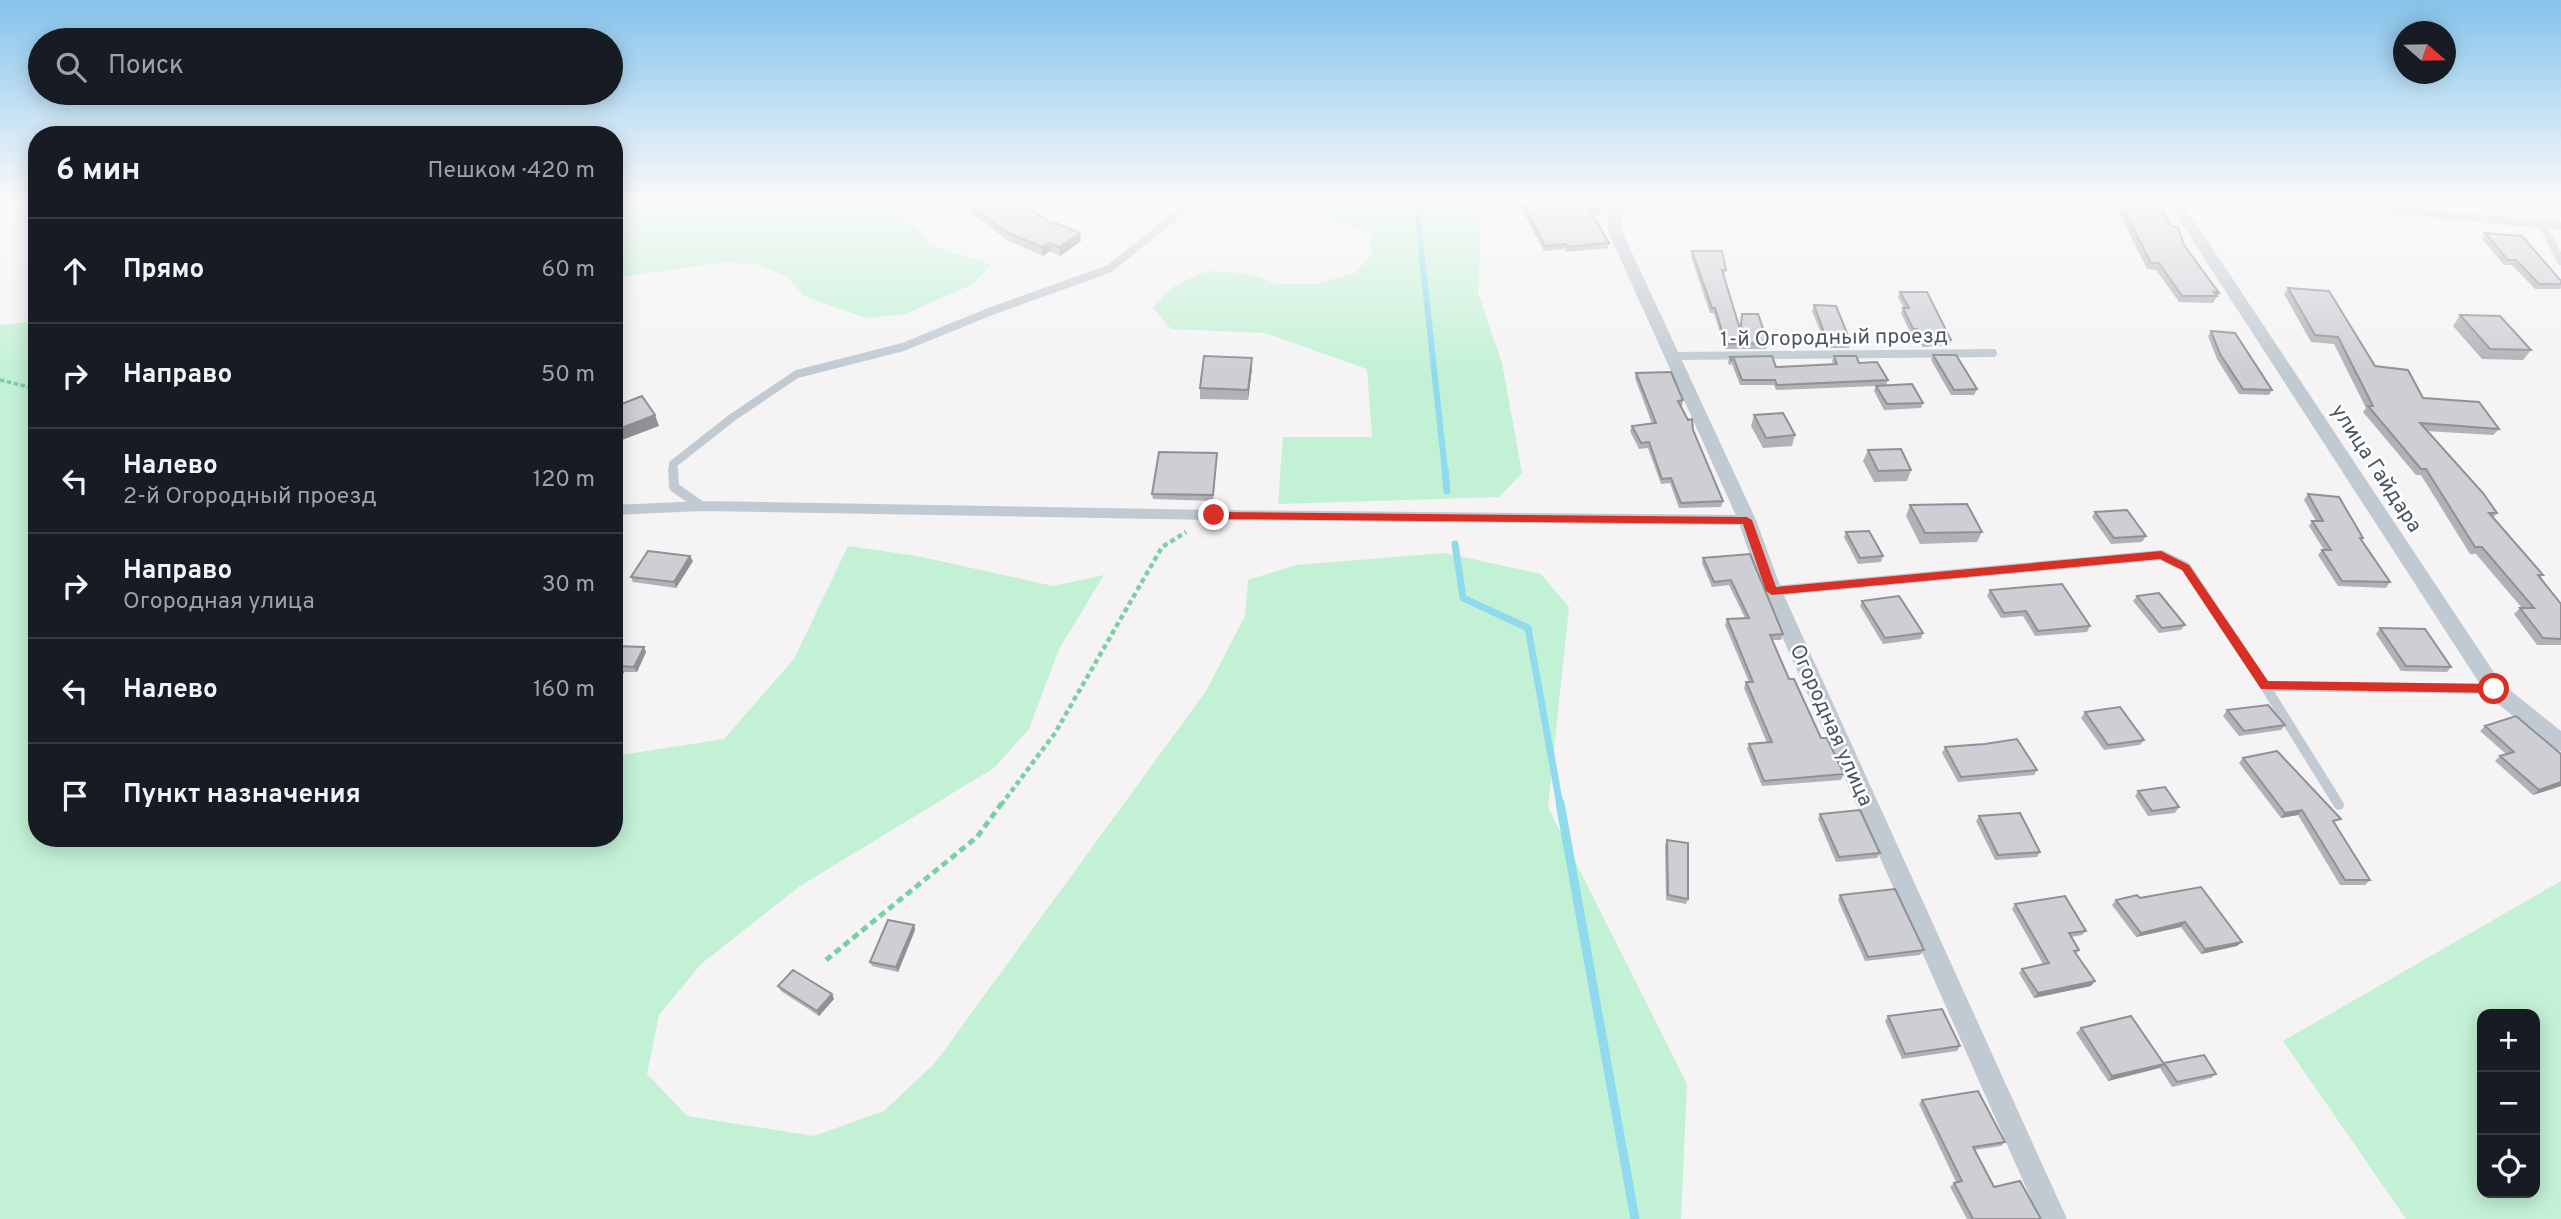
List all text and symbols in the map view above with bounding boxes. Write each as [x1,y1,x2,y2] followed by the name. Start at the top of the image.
[2393,21,2456,84] north arrow
[28,28,623,105] search box
[52,48,90,86] icon: search
[108,50,184,83] text: Поиск
[56,153,140,190] text: 6 мин
[428,157,595,186] text: Пешком · 420 m
[56,252,94,290] icon: ahead
[123,254,204,287] text: Прямо
[542,256,595,285] text: 60 m
[1720,323,1948,354] street label: 1-й Огородный проезд
[56,357,94,395] icon: right
[123,359,232,392] text: Направо
[541,361,595,390] text: 50 m
[2324,399,2427,538] street label: улица Гайдара
[123,450,218,483] text: Налево
[56,462,94,500] icon: left
[533,466,595,495] text: 120 m
[123,483,377,512] text: 2-й Огородный проезд
[1198,499,1229,530] route end
[123,555,232,588] text: Направо
[56,567,94,605] icon: right
[542,571,595,600] text: 30 m
[123,588,315,617] text: Огородная улица
[1783,640,1879,811] street label: Огородная улица
[56,672,94,710] icon: left
[2478,673,2509,704] route start
[123,674,218,707] text: Налево
[533,676,595,705] text: 160 m
[56,777,94,815] icon: arrive
[123,779,361,812] text: Пункт назначения
[2477,1009,2540,1198] map controls
[2477,1009,2540,1072] button: +
[2477,1072,2540,1135] button: −
[2477,1135,2540,1198] button: locate

